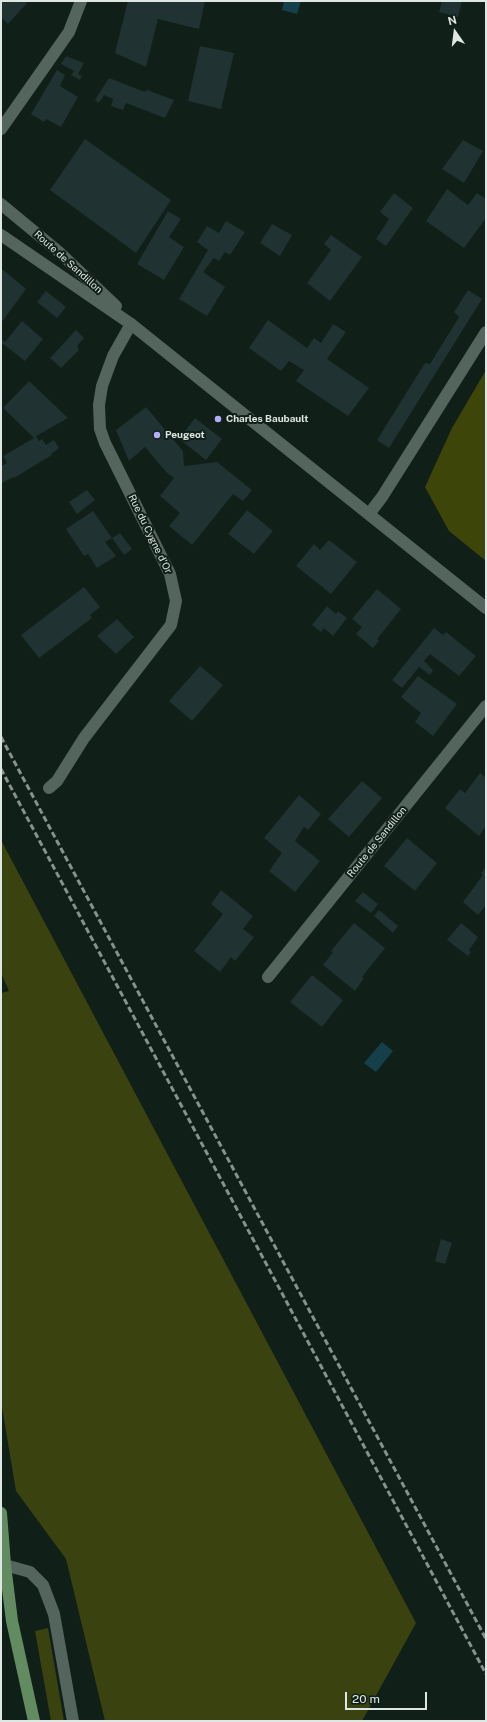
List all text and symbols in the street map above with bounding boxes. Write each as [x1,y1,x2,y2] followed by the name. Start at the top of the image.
[435,12,475,52] north arrow
[446,13,458,27] text: N
[31,228,105,296] street label: Route de Sandillon
[226,413,308,425] place label: Charles Baubault
[213,414,223,424] marker: Charles Baubault
[165,429,205,441] place label: Peugeot
[152,430,162,440] marker: Peugeot
[126,493,174,575] street label: Rue du Cygne d'Or
[345,804,409,880] street label: Route de Sandillon
[347,1684,429,1710] scale bar
[352,1692,380,1706] text: 20 m

